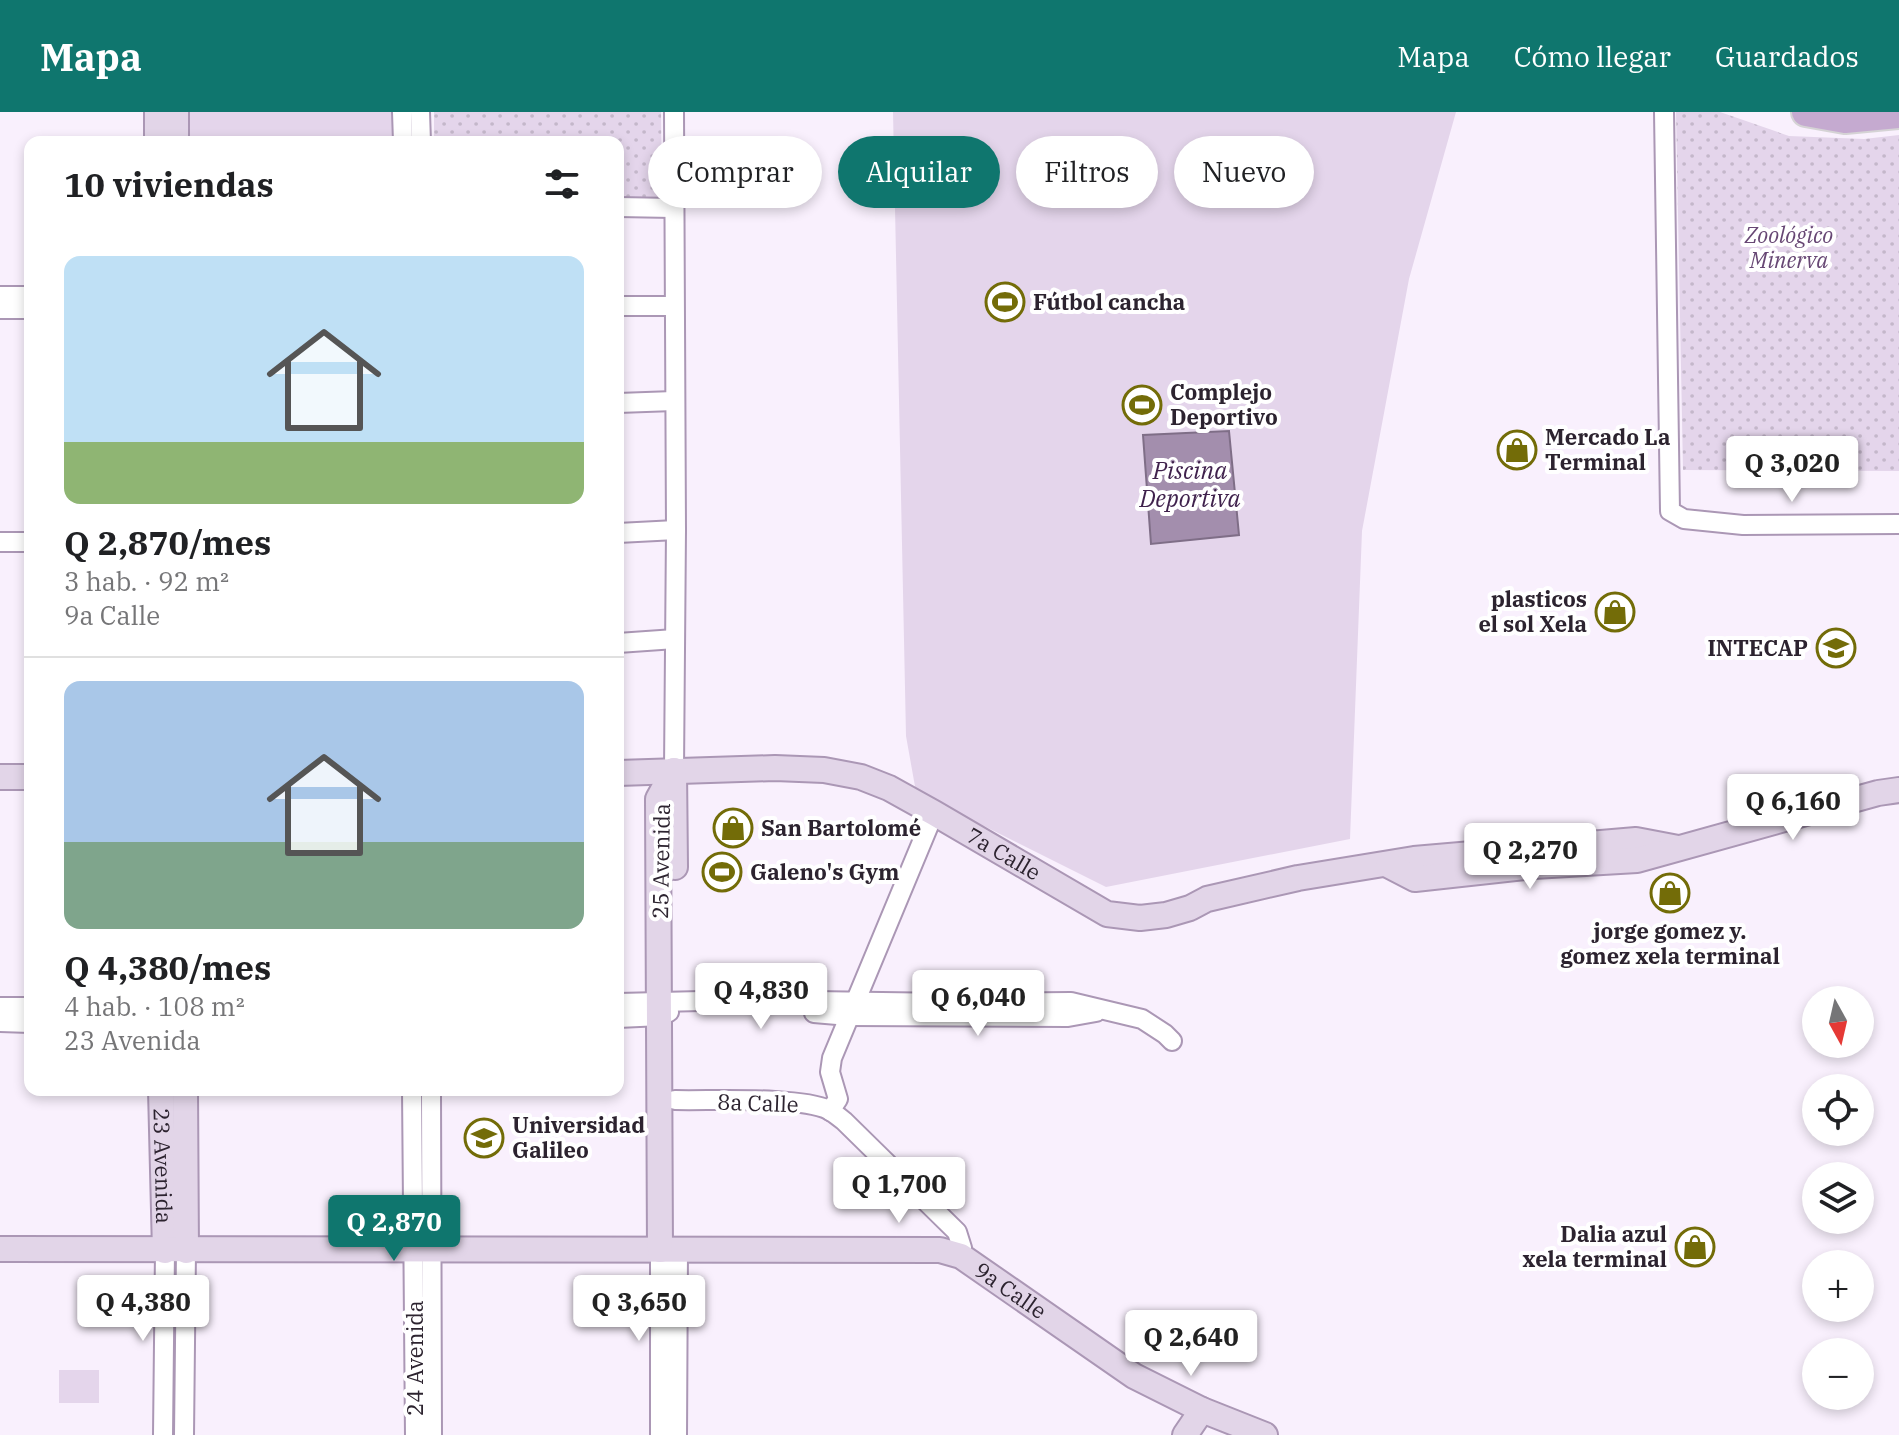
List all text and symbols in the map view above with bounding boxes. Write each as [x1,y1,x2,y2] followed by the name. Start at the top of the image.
[40,32,142,81] text: Mapa
[1397,38,1470,75] text: Mapa
[1514,38,1671,75] text: Cómo llegar
[1715,38,1859,75] text: Guardados
[648,136,822,208] chip: Comprar
[838,136,1000,208] chip: Alquilar
[1016,136,1158,208] chip: Filtros
[1174,136,1314,208] chip: Nuevo
[64,162,274,206] text: 10 viviendas
[540,162,584,206] icon: filters
[1744,220,1833,274] park label: Zoológico Minerva
[984,281,1026,323] sports icon: Fútbol cancha
[1033,287,1185,316] place label: Fútbol cancha
[252,308,396,452] icon: home
[1170,377,1278,431] place label: Complejo Deportivo
[1121,384,1163,426] sports icon: Complejo Deportivo
[1545,422,1671,476] place label: Mercado La Terminal
[1496,429,1538,471] shop icon: Mercado La Terminal
[1718,436,1866,504] pin: Q 3,020
[1744,445,1840,479] text: Q 3,020
[1138,454,1241,514] water label: Piscina Deportiva
[64,520,271,564] text: Q 2,870/mes
[64,564,229,598] text: 3 hab. · 92 m²
[1478,584,1587,638] place label: plasticos el sol Xela
[1594,591,1636,633] shop icon: plasticos el sol Xela
[64,598,160,632] text: 9a Calle
[1815,627,1857,669] school or university icon: INTECAP
[1707,633,1808,662] place label: INTECAP
[252,733,396,877] icon: home
[1719,774,1867,842] pin: Q 6,160
[1745,783,1841,817] text: Q 6,160
[645,803,676,919] street label: 25 Avenida
[712,807,754,849] shop icon: San Bartolomé
[761,813,921,842] place label: San Bartolomé
[961,820,1046,886] street label: 7a Calle
[1456,823,1604,891] pin: Q 2,270
[1482,832,1578,866] text: Q 2,270
[701,851,743,893] sports icon: Galeno's Gym
[750,857,899,886] place label: Galeno's Gym
[1649,872,1691,914] shop icon: jorge gomez y. gomez xela terminal
[1560,916,1780,970] place label: jorge gomez y. gomez xela terminal
[64,945,271,989] text: Q 4,380/mes
[687,963,835,1031] pin: Q 4,830
[904,970,1052,1038] pin: Q 6,040
[713,972,809,1006] text: Q 4,830
[930,979,1026,1013] text: Q 6,040
[1802,986,1874,1058] north arrow
[1802,986,1874,1410] map controls
[64,989,245,1023] text: 4 hab. · 108 m²
[64,1023,201,1057] text: 23 Avenida
[1802,1074,1874,1146] button: locate
[717,1087,799,1118] street label: 8a Calle
[147,1108,179,1224] street label: 23 Avenida
[512,1110,645,1164] place label: Universidad Galileo
[463,1117,505,1159] school or university icon: Universidad Galileo
[825,1157,973,1225] pin: Q 1,700
[1802,1162,1874,1234] button: layers
[851,1166,947,1200] text: Q 1,700
[320,1195,468,1263] pin: Q 2,870
[346,1204,442,1238] text: Q 2,870
[1523,1219,1667,1273] place label: Dalia azul xela terminal
[1674,1226,1716,1268] shop icon: Dalia azul xela terminal
[1802,1250,1874,1322] button: +
[969,1255,1052,1325] street label: 9a Calle
[69,1275,217,1343] pin: Q 4,380
[565,1275,713,1343] pin: Q 3,650
[95,1284,191,1318] text: Q 4,380
[591,1284,687,1318] text: Q 3,650
[400,1300,429,1416] street label: 24 Avenida
[1117,1310,1265,1378] pin: Q 2,640
[1143,1319,1239,1353] text: Q 2,640
[1802,1338,1874,1410] button: −

